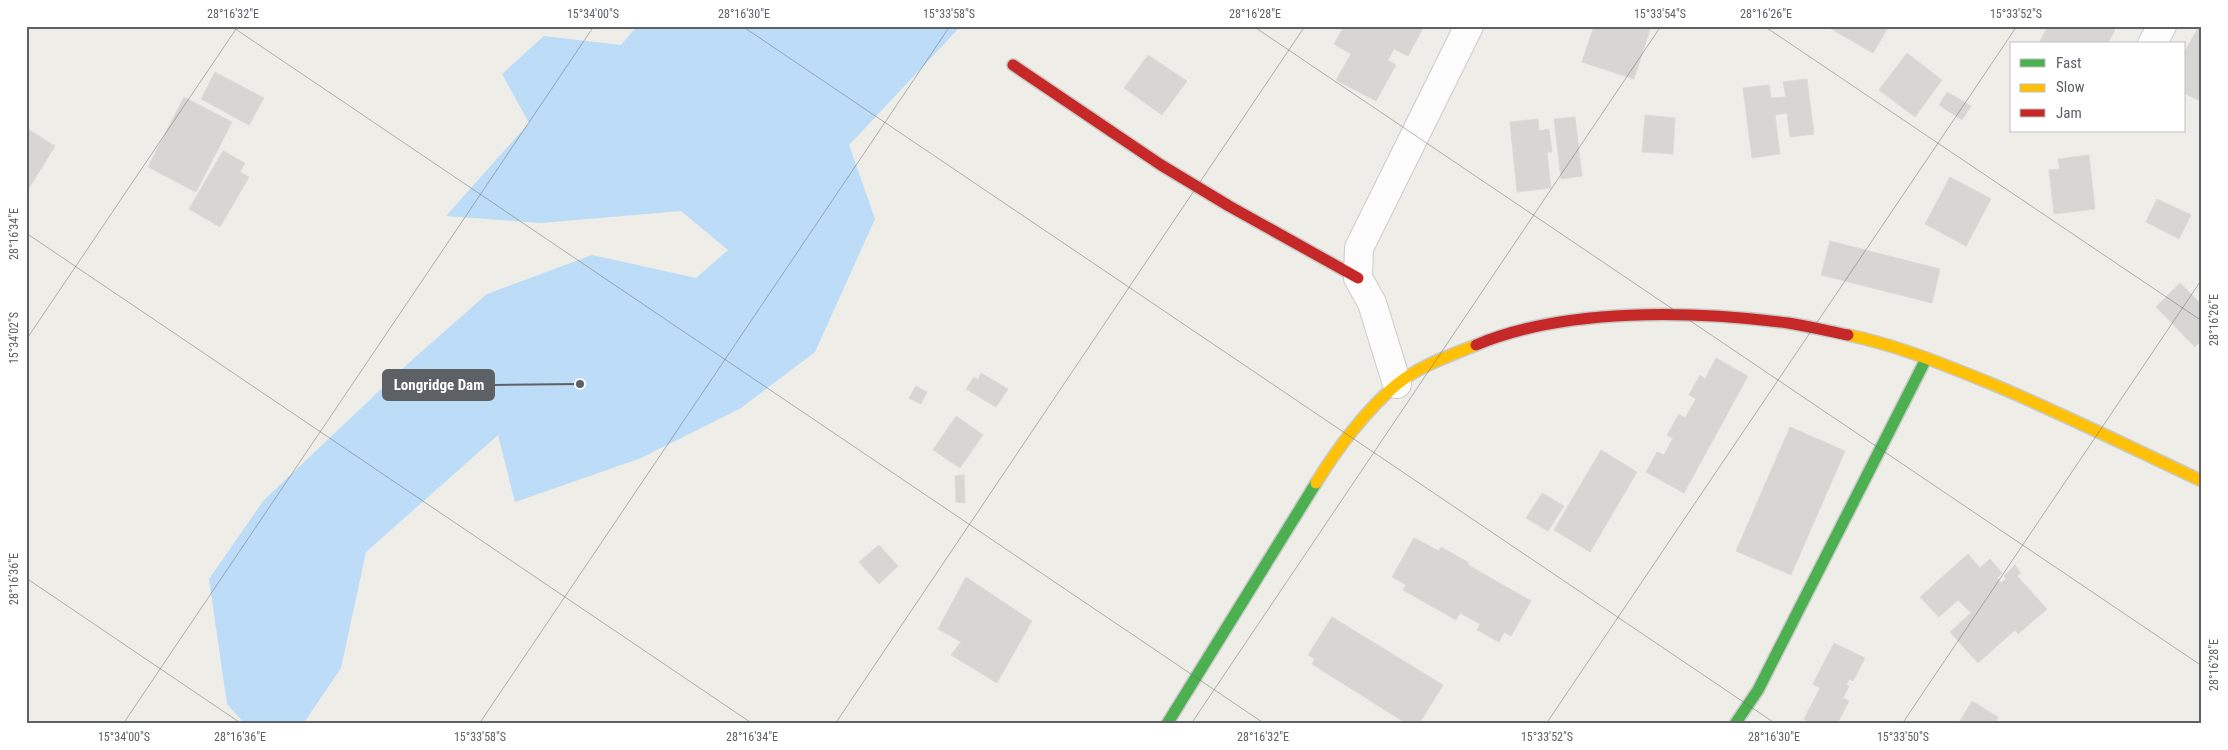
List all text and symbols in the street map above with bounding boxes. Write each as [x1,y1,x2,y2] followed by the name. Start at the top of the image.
[207,7,259,21] text: 28°16'32"E
[567,7,619,21] text: 15°34'00"S
[718,7,770,21] text: 28°16'30"E
[923,7,975,21] text: 15°33'58"S
[1229,7,1281,21] text: 28°16'28"E
[1634,7,1686,21] text: 15°33'54"S
[1740,7,1792,21] text: 28°16'26"E
[1990,7,2042,21] text: 15°33'52"S
[2010,42,2186,132] legend
[2056,54,2081,72] text: Fast
[2056,78,2085,96] text: Slow
[2056,104,2082,122] text: Jam
[7,208,21,260] text: 28°16'34"E
[2207,294,2221,346] text: 28°16'26"E
[7,312,21,364] text: 15°34'02"S
[383,370,494,400] callout: Longridge Dam
[394,376,484,394] text: Longridge Dam
[7,553,21,605] text: 28°16'36"E
[2207,639,2221,691] text: 28°16'28"E
[98,730,150,744] text: 15°34'00"S
[214,730,266,744] text: 28°16'36"E
[454,730,506,744] text: 15°33'58"S
[726,730,778,744] text: 28°16'34"E
[1237,730,1289,744] text: 28°16'32"E
[1521,730,1573,744] text: 15°33'52"S
[1748,730,1800,744] text: 28°16'30"E
[1877,730,1929,744] text: 15°33'50"S

